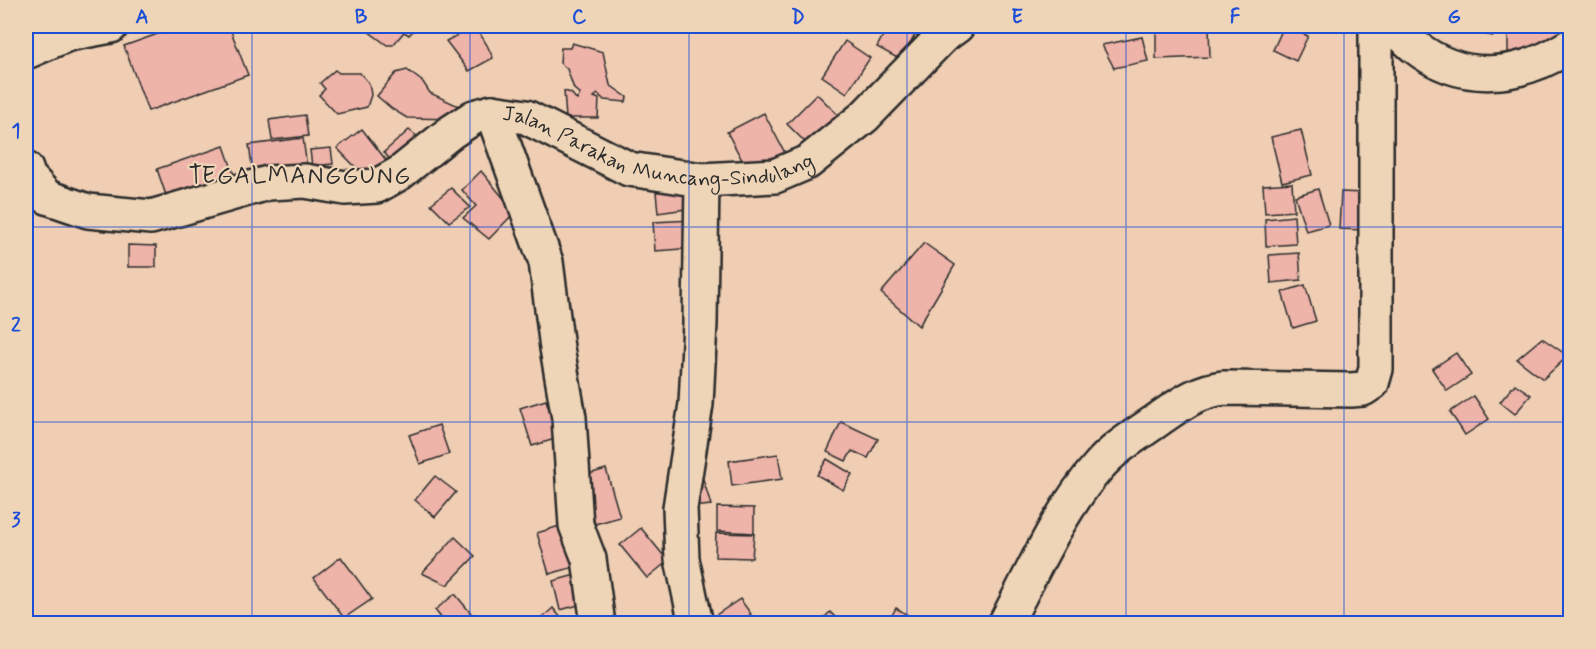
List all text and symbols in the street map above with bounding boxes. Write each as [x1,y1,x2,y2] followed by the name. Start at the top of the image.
[135,4,149,31] text: A
[355,4,368,31] text: B
[572,4,587,31] text: C
[791,4,805,31] text: D
[1011,4,1023,31] text: E
[1230,4,1241,31] text: F
[1447,4,1461,31] text: G
[501,100,819,195] street label: Jalan Parakan Muncang-Sindulang
[12,118,20,145] text: 1
[188,161,412,192] district label: TEGALMANGGUNG
[11,312,21,339] text: 2
[11,507,21,534] text: 3

